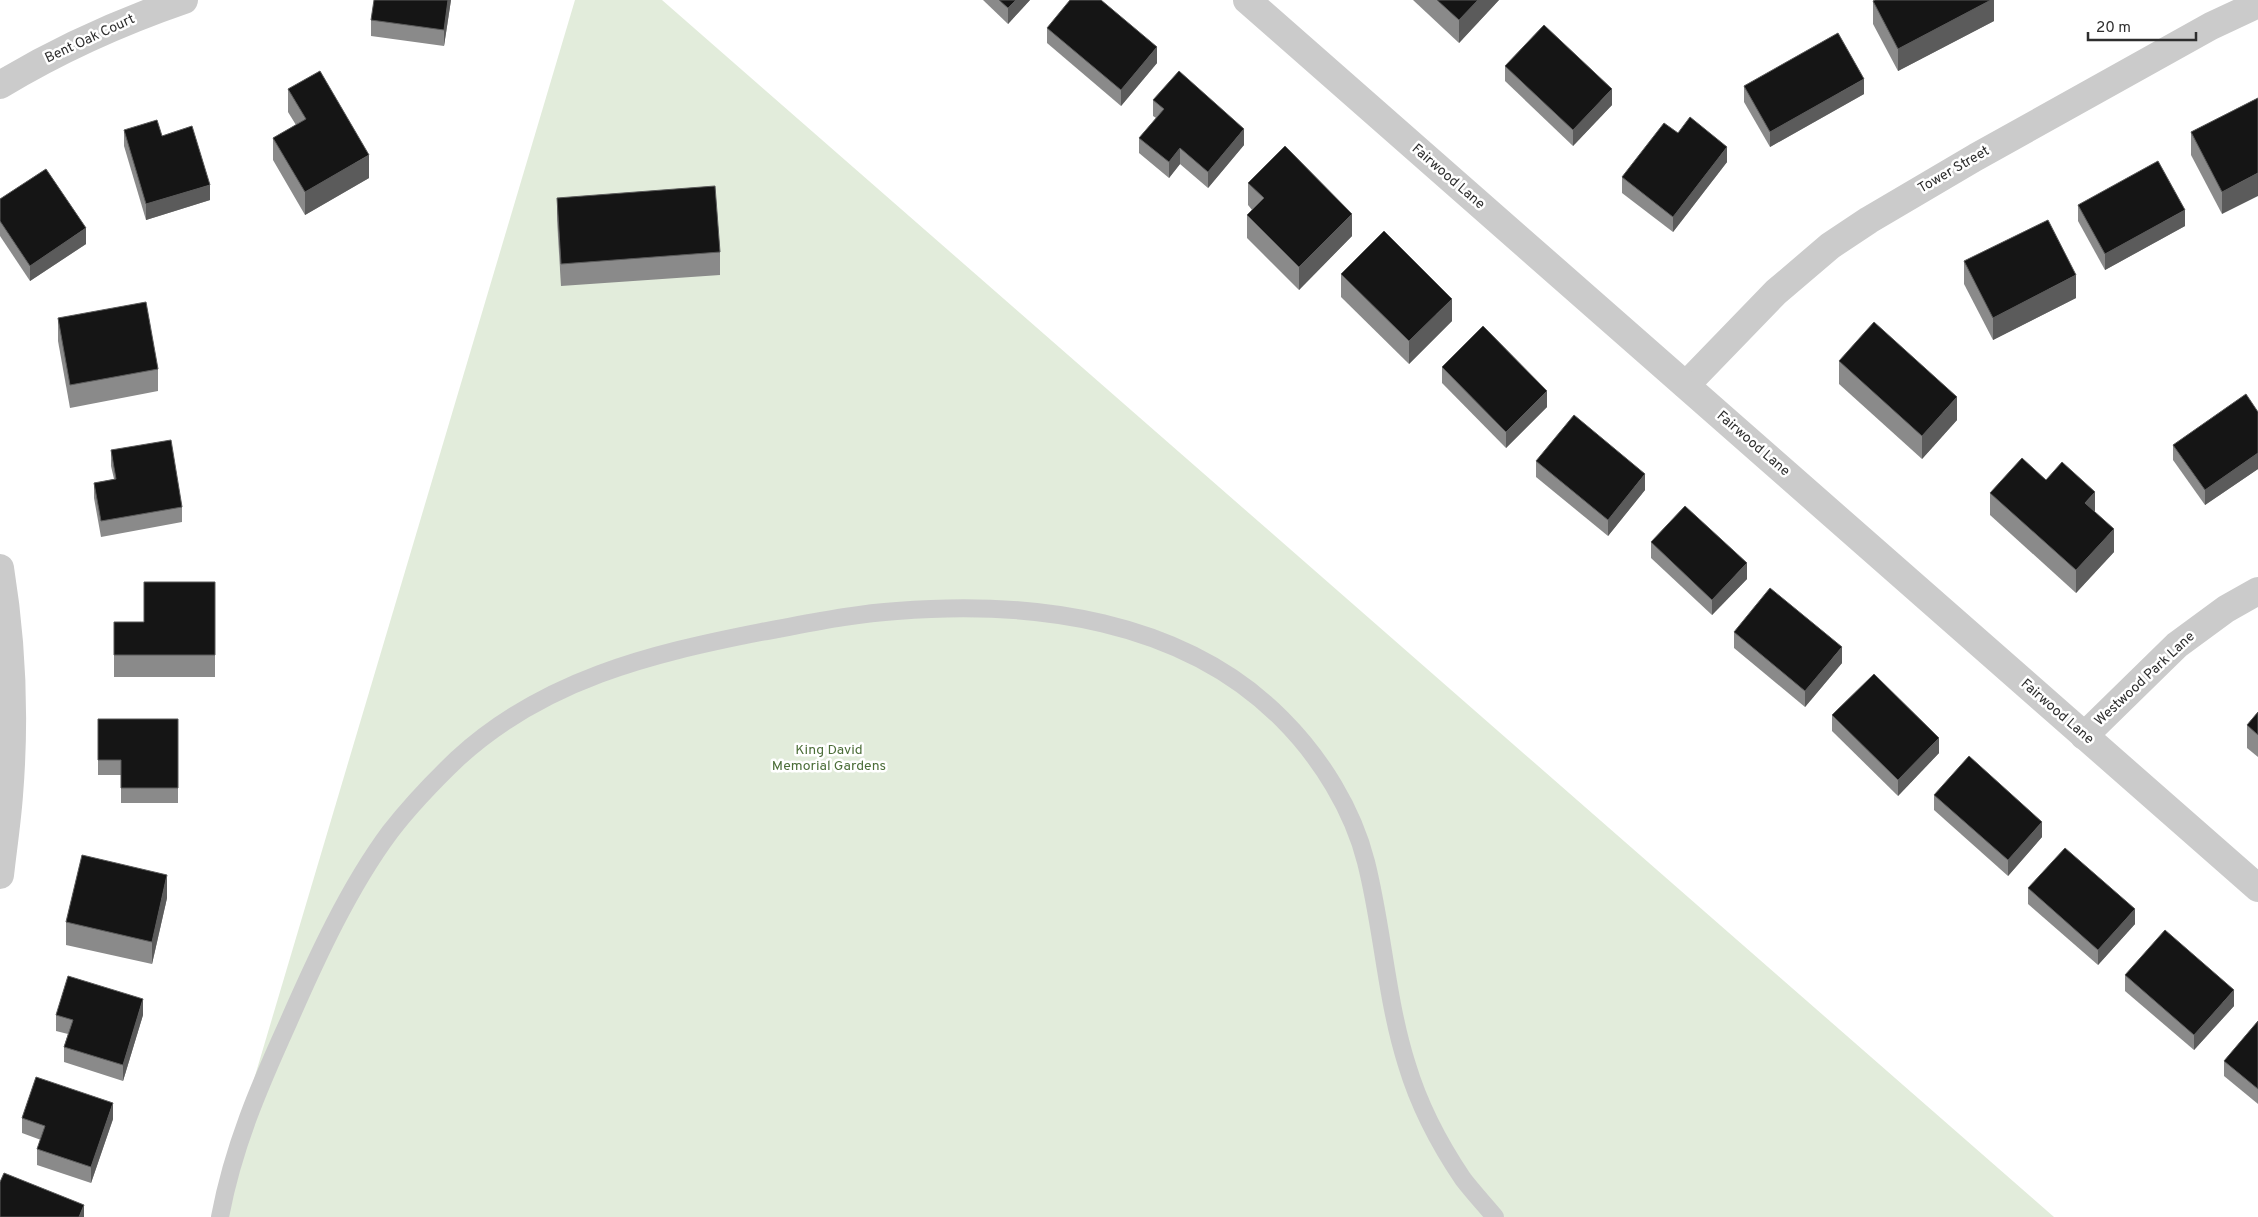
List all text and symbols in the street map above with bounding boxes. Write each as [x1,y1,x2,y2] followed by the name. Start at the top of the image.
[2088,10,2196,42] scale bar
[42,11,138,67] street label: Bent Oak Court
[2096,19,2131,38] text: 20 m
[1408,141,1488,213] street label: Fairwood Lane
[1915,143,1993,197] street label: Tower Street
[1713,408,1793,480] street label: Fairwood Lane
[2091,628,2199,730] street label: Westwood Park Lane
[2017,676,2097,748] street label: Fairwood Lane
[772,742,886,775] park label: King David Memorial Gardens

